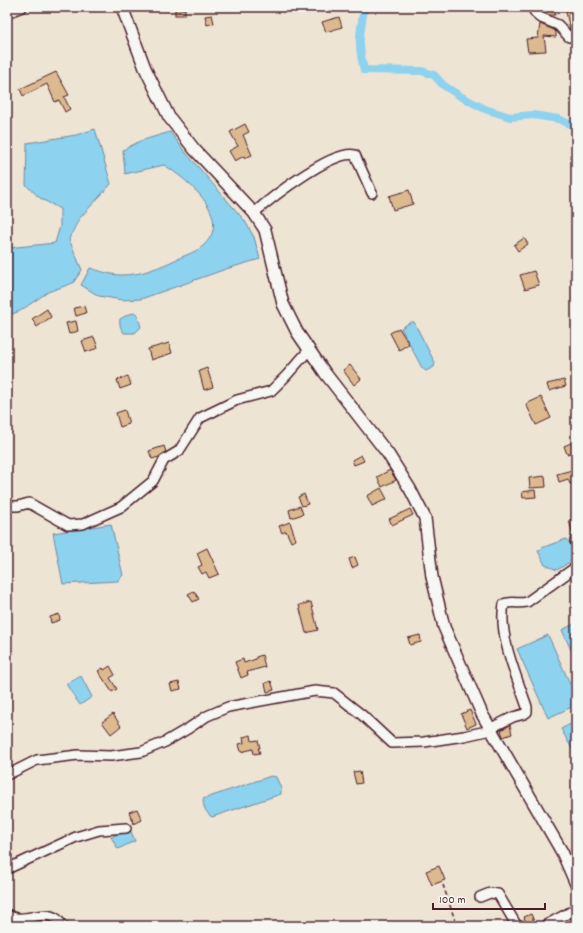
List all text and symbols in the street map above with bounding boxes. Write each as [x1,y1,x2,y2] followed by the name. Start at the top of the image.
[433,885,545,911] scale bar
[439,892,466,909] text: 100 m

